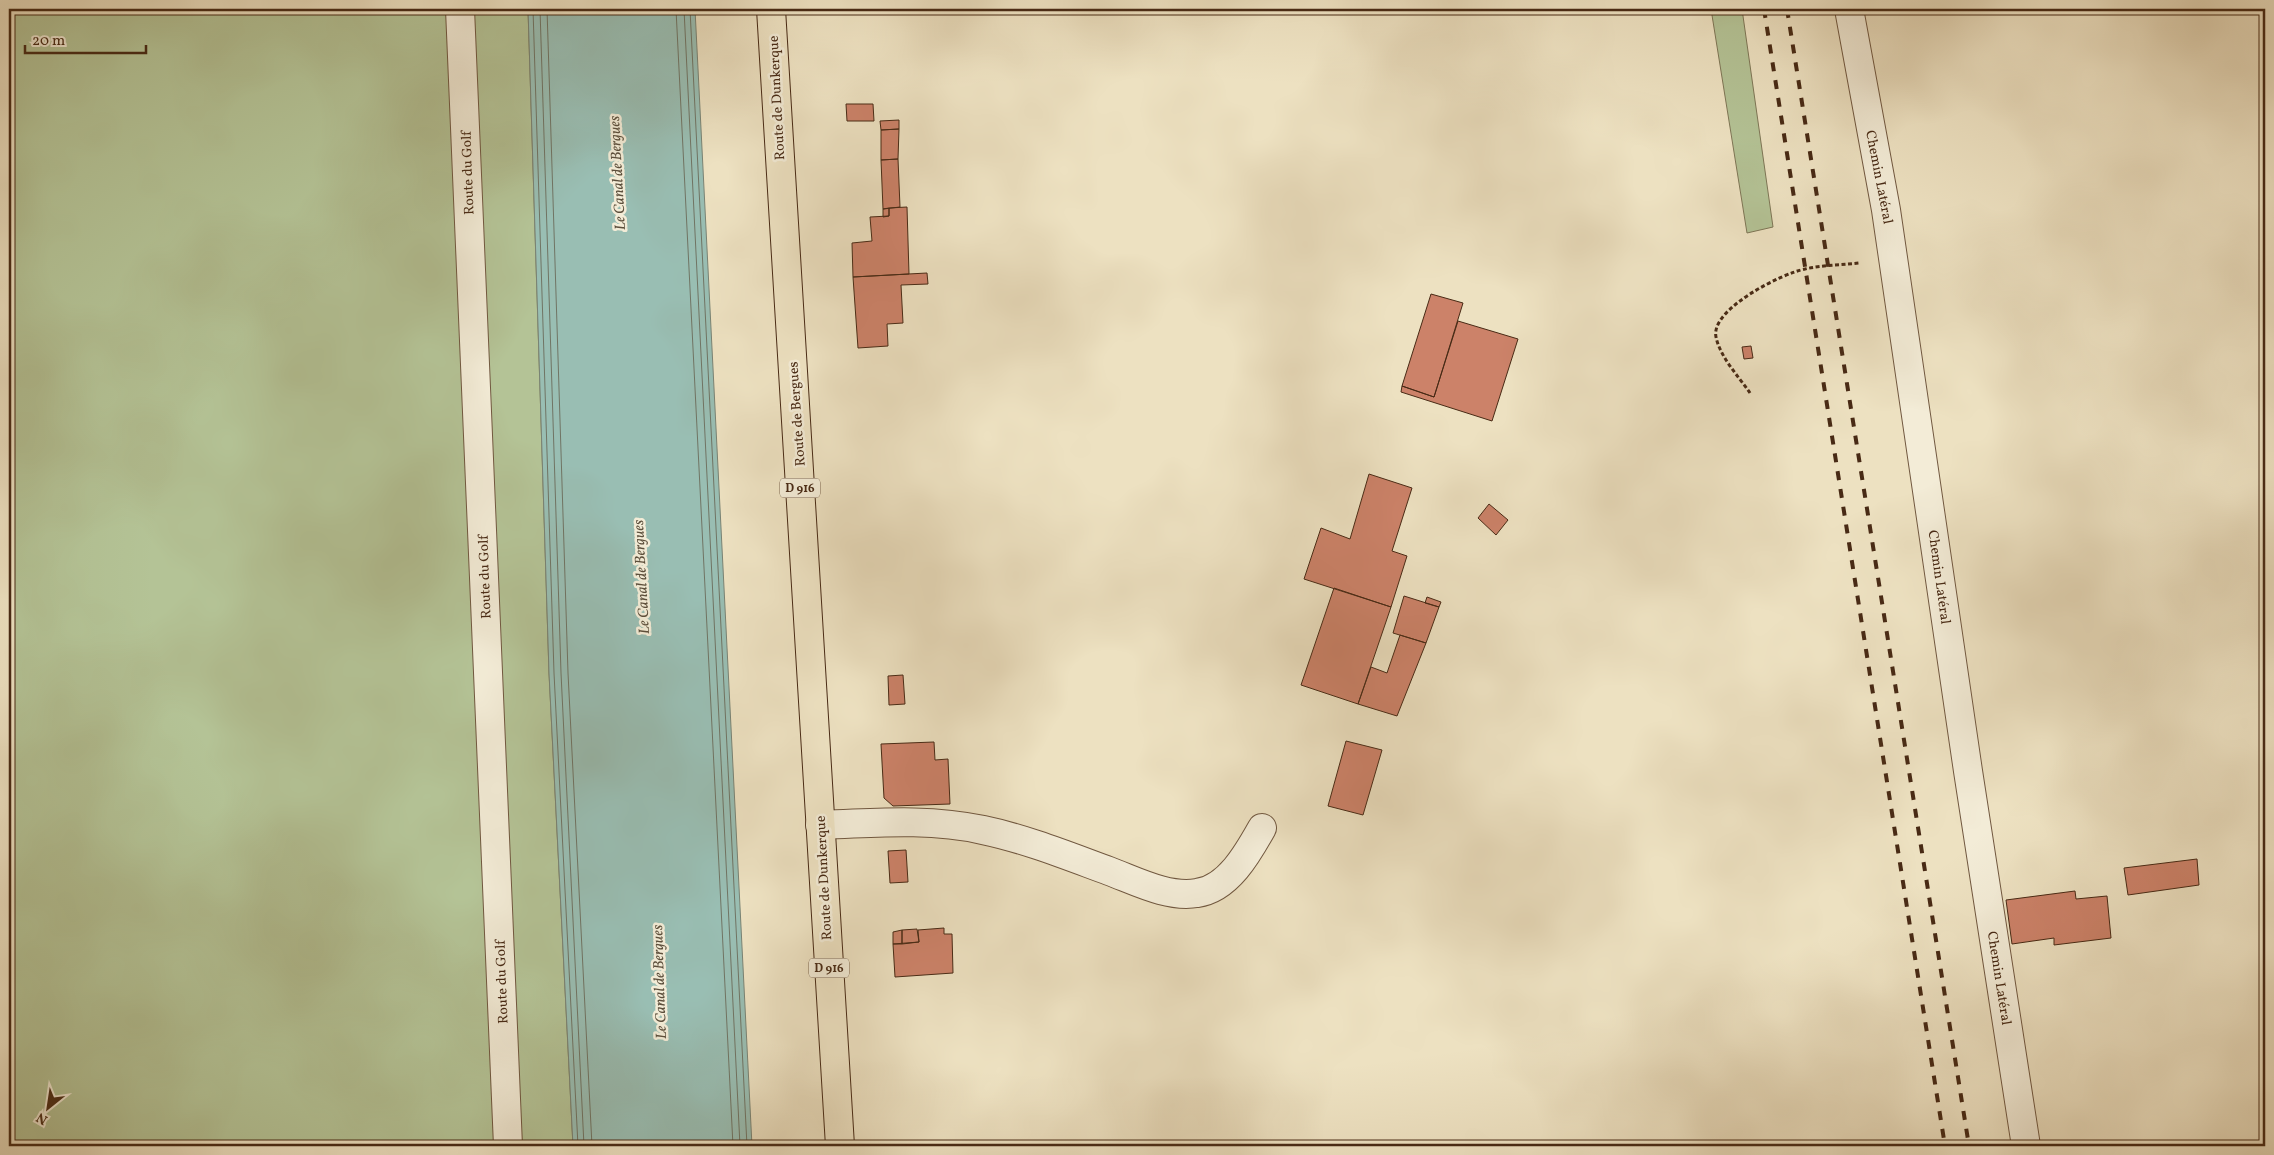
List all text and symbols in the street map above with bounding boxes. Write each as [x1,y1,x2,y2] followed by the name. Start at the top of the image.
[25,22,146,54] scale bar
[32,31,65,52] text: 20 m
[765,35,790,161] street label: Route de Dunkerque
[605,115,632,231] water label: Le Canal de Bergues
[457,129,479,215] street label: Route du Golf
[1860,129,1897,226] street label: Chemin Latéral
[784,361,811,467] street label: Route de Bergues
[780,478,820,498] road number: D 916
[629,519,656,635] water label: Le Canal de Bergues
[1923,529,1955,626] street label: Chemin Latéral
[474,533,496,619] street label: Route du Golf
[812,815,837,941] street label: Route de Dunkerque
[648,924,673,1040] water label: Le Canal de Bergues
[1982,930,2015,1027] street label: Chemin Latéral
[491,938,513,1024] street label: Route du Golf
[809,958,849,978] road number: D 916
[22,1082,72,1132] north arrow
[33,1107,51,1129] text: N

